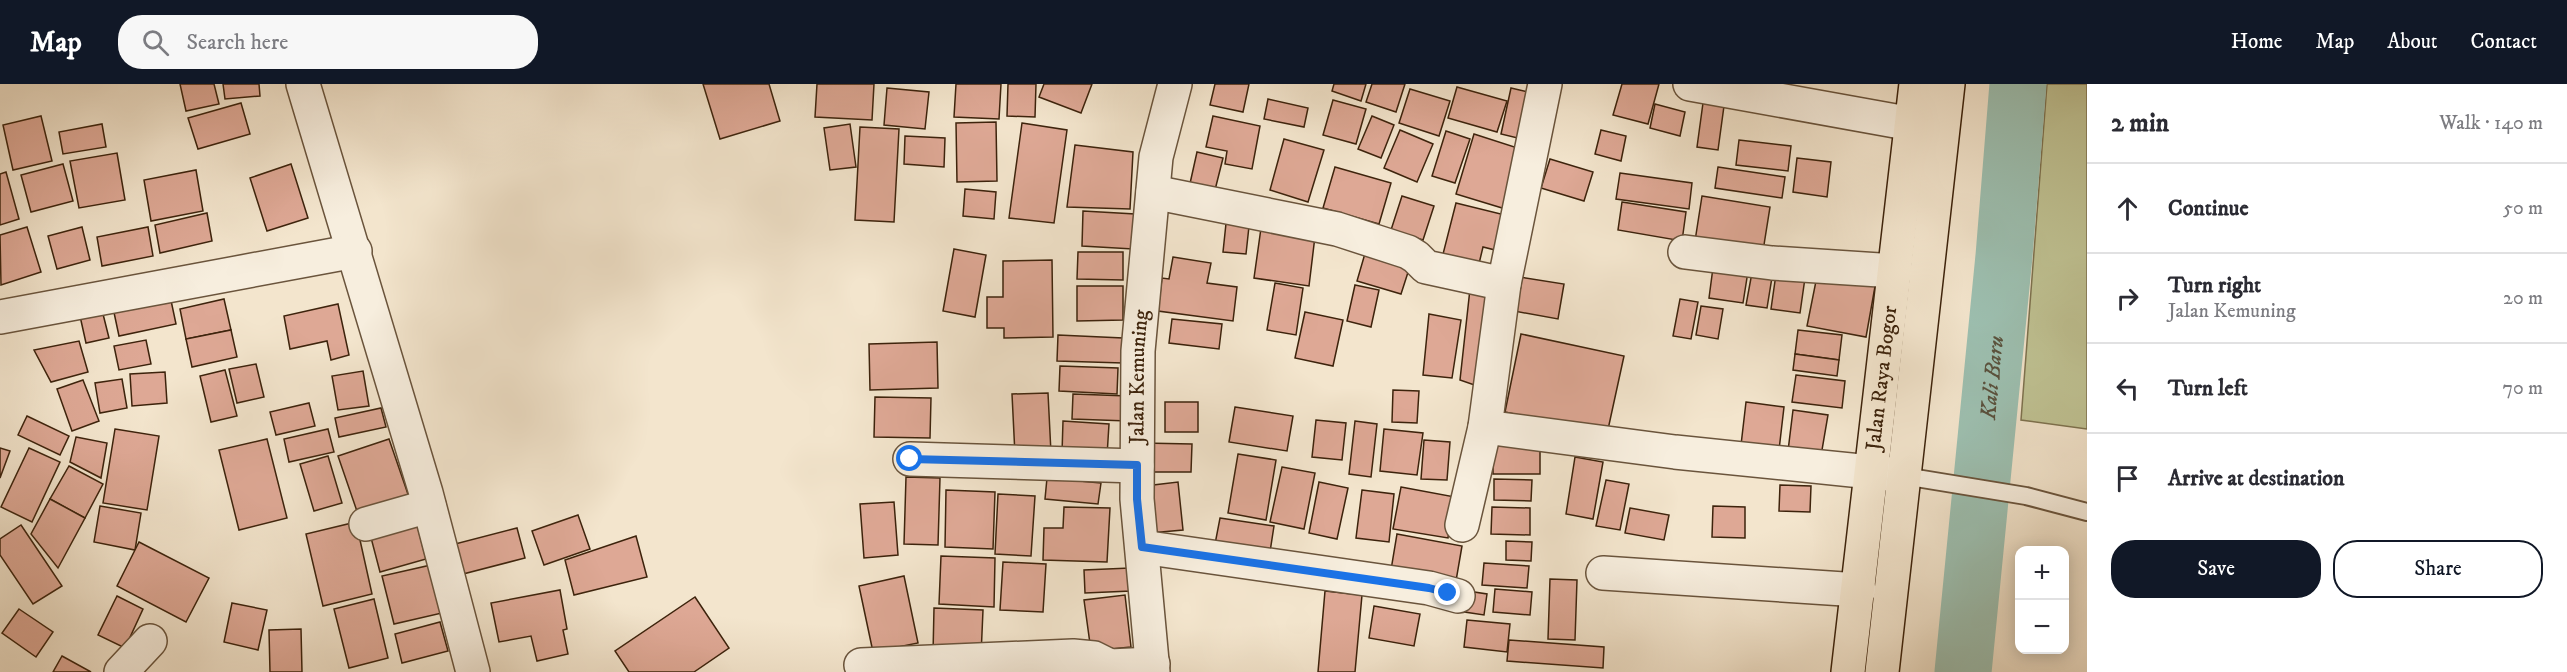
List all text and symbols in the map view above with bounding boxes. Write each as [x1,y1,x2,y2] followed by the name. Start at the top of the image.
[118,15,538,69] search box
[30,25,82,60] text: Map
[139,26,172,59] icon: search
[187,29,288,56] text: Search here
[2231,29,2283,55] text: Home
[2316,29,2354,55] text: Map
[2387,29,2438,55] text: About
[2471,29,2537,55] text: Contact
[2111,107,2169,140] text: 2 min
[2439,111,2543,136] text: Walk · 140 m
[2111,192,2144,225] icon: ahead
[2168,195,2249,222] text: Continue
[2503,196,2543,221] text: 50 m
[2168,272,2261,299] text: Turn right
[2111,282,2144,315] icon: right
[2503,286,2543,311] text: 20 m
[2168,299,2296,324] text: Jalan Kemuning
[1861,304,1903,454] street label: Jalan Raya Bogor
[1124,308,1155,446] street label: Jalan Kemuning
[1974,334,2010,422] water label: Kali Baru
[2111,372,2144,405] icon: left
[2168,375,2248,402] text: Turn left
[2502,376,2543,401] text: 70 m
[896,445,922,471] route start
[2111,462,2144,495] icon: arrive
[2168,465,2345,492] text: Arrive at destination
[2111,540,2321,598] button: Save
[2333,540,2543,598] button: Share
[2015,546,2069,654] map controls
[2015,546,2069,600] button: +
[1434,579,1460,605] route end
[2015,600,2069,654] button: −

